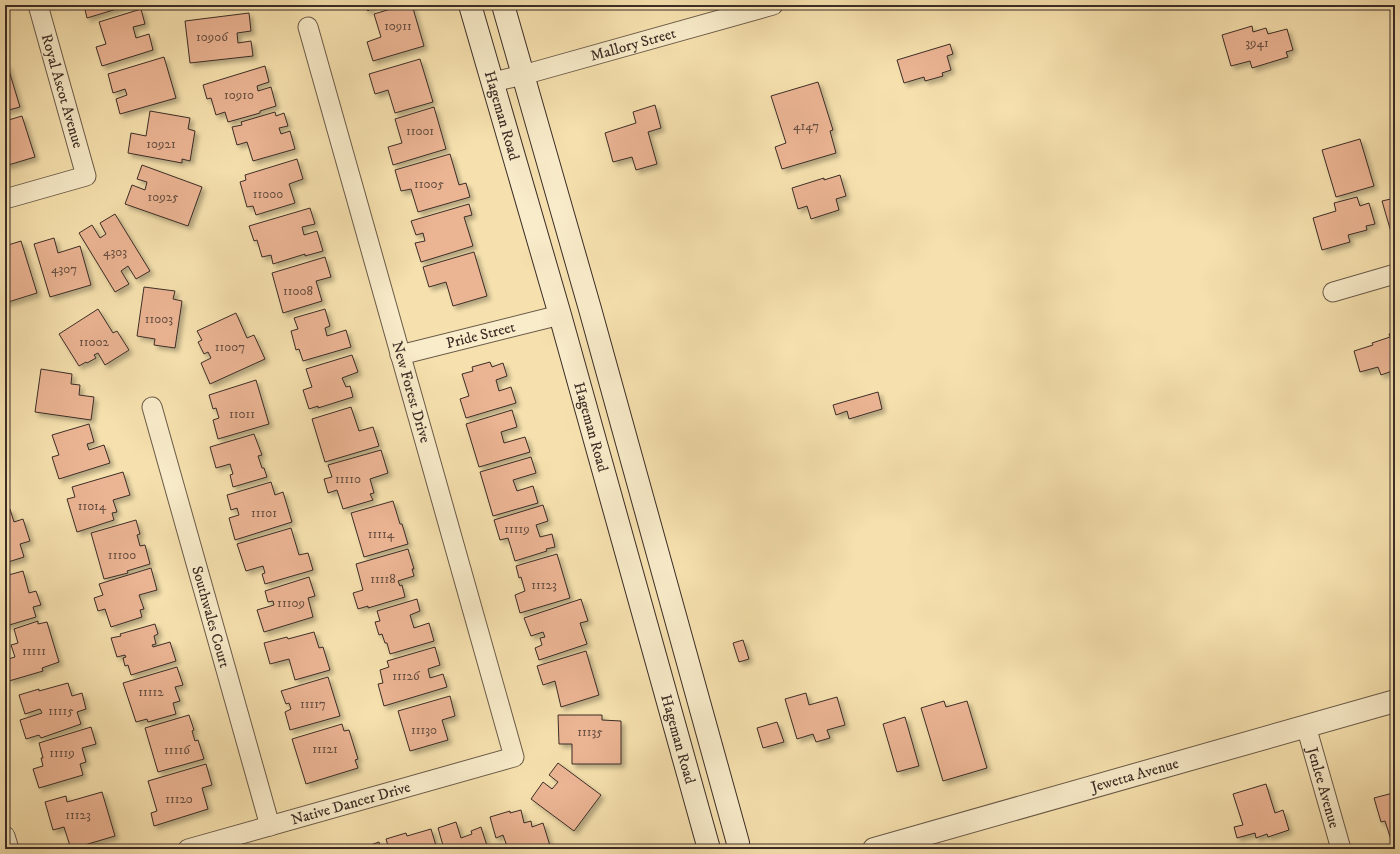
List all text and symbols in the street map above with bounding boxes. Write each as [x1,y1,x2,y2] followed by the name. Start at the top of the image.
[384,18,412,34] house number: 10911
[588,23,678,65] street label: Mallory Street
[196,29,229,45] house number: 10906
[37,32,87,150] street label: Royal Ascot Avenue
[1245,35,1269,51] house number: 3941
[480,68,524,163] street label: Hageman Road
[224,87,254,103] house number: 10910
[793,118,819,134] house number: 4147
[406,123,434,139] house number: 11001
[146,136,176,152] house number: 10921
[414,176,445,192] house number: 11005
[253,186,283,202] house number: 11000
[148,189,179,205] house number: 10925
[103,244,127,260] house number: 4303
[51,261,77,277] house number: 4307
[283,283,313,299] house number: 11008
[145,311,173,327] house number: 11003
[444,317,517,353] street label: Pride Street
[79,334,110,350] house number: 11002
[215,339,245,355] house number: 11007
[387,339,435,445] street label: New Forest Drive
[570,380,613,474] street label: Hageman Road
[229,406,255,422] house number: 11011
[335,471,361,487] house number: 11110
[78,498,107,514] house number: 11014
[251,505,277,521] house number: 11101
[504,521,530,537] house number: 11119
[368,526,395,542] house number: 11114
[108,547,136,563] house number: 11100
[188,564,234,670] street label: Southwales Court
[370,571,396,587] house number: 11118
[531,577,557,593] house number: 11123
[277,595,305,611] house number: 11109
[22,643,46,659] house number: 11111
[392,668,421,684] house number: 11126
[138,684,164,700] house number: 11112
[657,692,700,787] street label: Hageman Road
[300,696,326,712] house number: 11117
[48,703,74,719] house number: 11115
[411,722,437,738] house number: 11130
[577,724,603,740] house number: 11135
[312,741,338,757] house number: 11121
[164,742,191,758] house number: 11116
[1302,743,1344,830] street label: Jenlee Avenue
[49,745,75,761] house number: 11119
[1087,753,1181,797] street label: Jewetta Avenue
[289,777,413,829] street label: Native Dancer Drive
[165,791,193,807] house number: 11120
[65,807,91,823] house number: 11123

